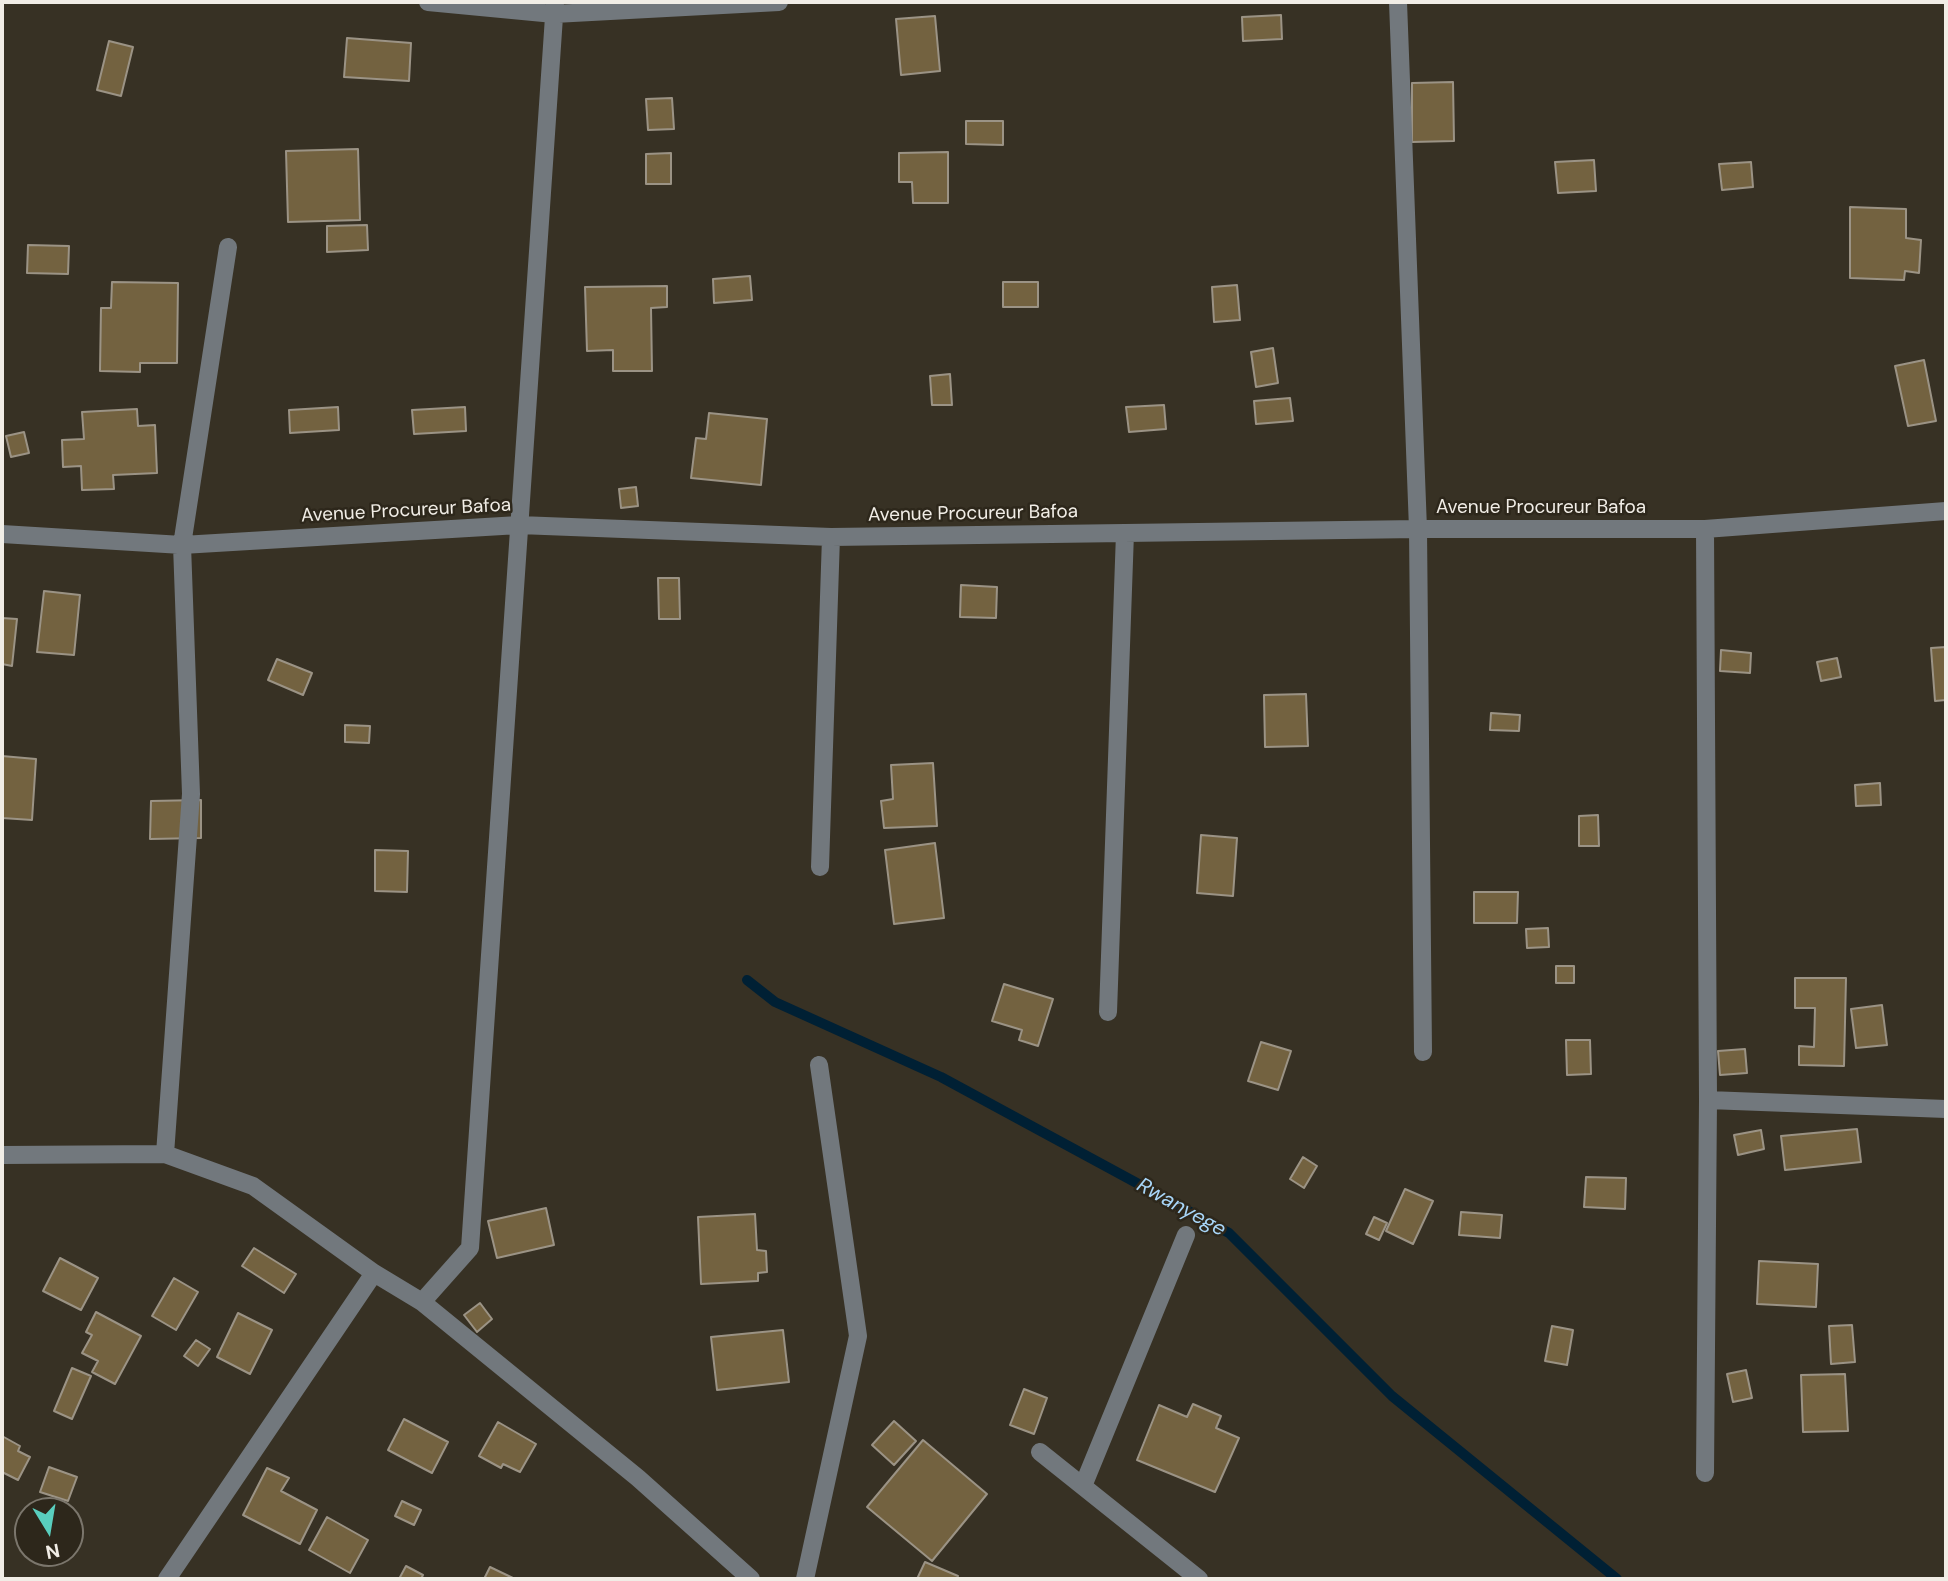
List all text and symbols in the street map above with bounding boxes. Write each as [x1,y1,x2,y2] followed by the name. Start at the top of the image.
[300,494,512,528] street label: Avenue Procureur Bafoa
[1436,497,1646,519] street label: Avenue Procureur Bafoa
[868,501,1078,527] street label: Avenue Procureur Bafoa
[1132,1173,1230,1243] water label: Rwanyege
[14,1497,84,1567] north arrow
[44,1538,62,1565] text: N

